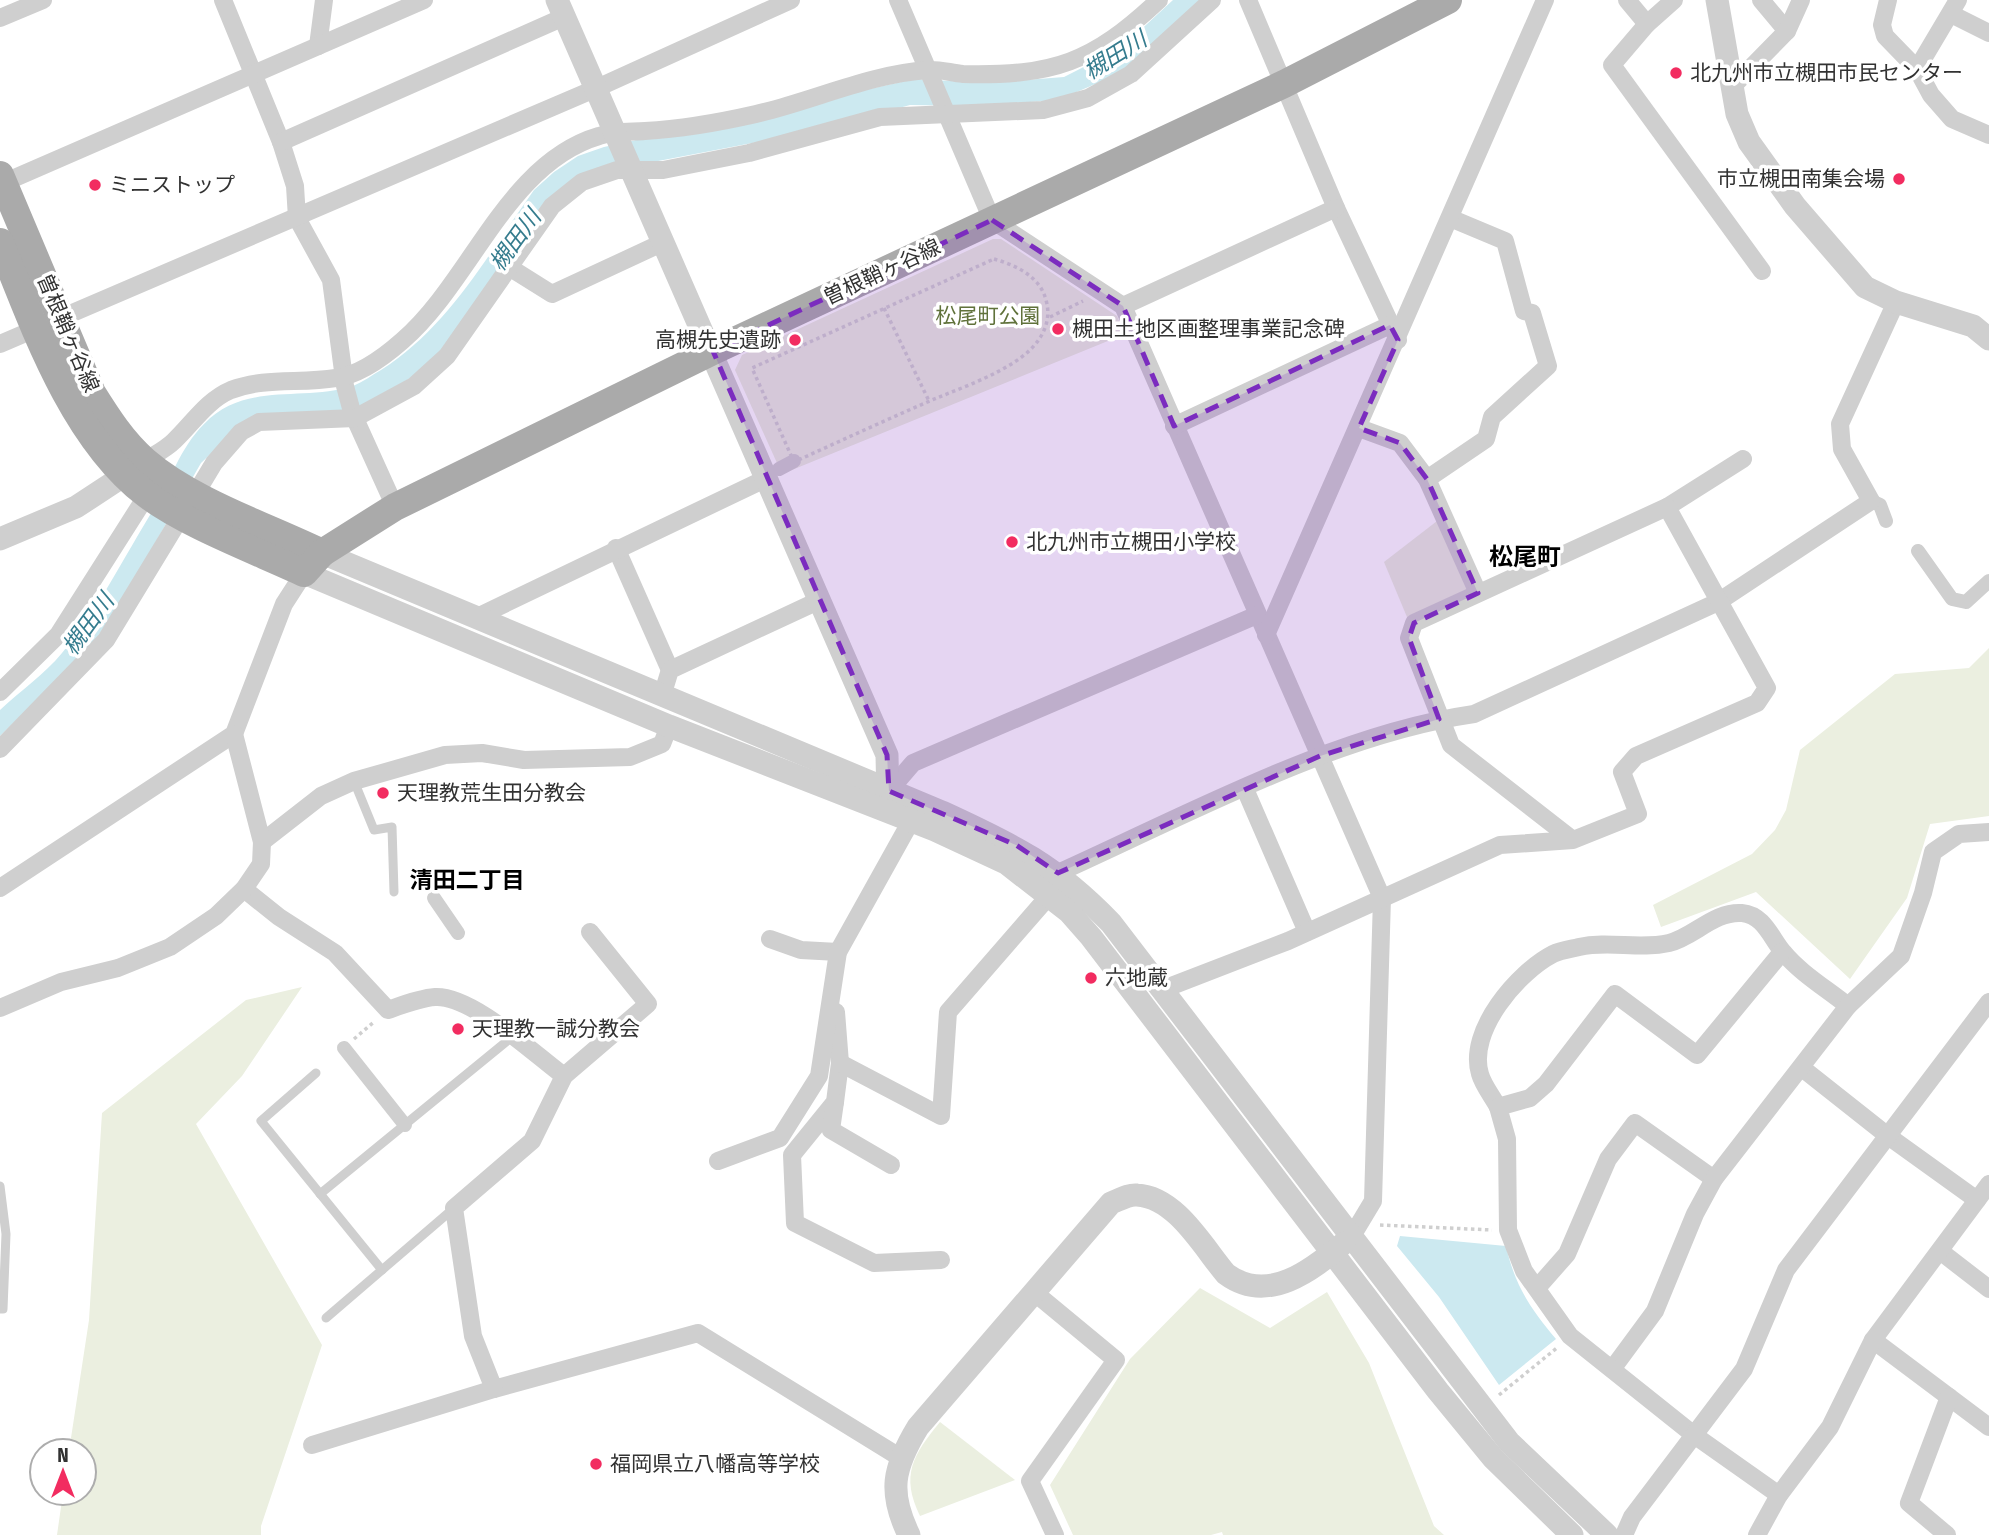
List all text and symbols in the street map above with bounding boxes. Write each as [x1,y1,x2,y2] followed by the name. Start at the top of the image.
[1078,23,1154,85] water label: 槻田川
[1690,60,1963,86] place label: 北九州市立槻田市民センター
[1668,65,1684,81] marker: 北九州市立槻田市民センター
[1717,166,1885,192] place label: 市立槻田南集会場
[1891,171,1907,187] marker: 市立槻田南集会場
[109,172,235,198] place label: ミニストップ
[87,177,103,193] marker: ミニストップ
[483,201,548,276] water label: 槻田川
[819,234,945,310] street label: 曽根鞘ヶ谷線
[31,270,105,396] street label: 曽根鞘ヶ谷線
[936,303,1041,329] park label: 松尾町公園
[1072,316,1345,342] place label: 槻田土地区画整理事業記念碑
[1050,321,1066,337] marker: 槻田土地区画整理事業記念碑
[655,327,781,353] place label: 高槻先史遺跡
[787,332,803,348] marker: 高槻先史遺跡
[1026,529,1236,555] place label: 北九州市立槻田小学校
[1004,534,1020,550] marker: 北九州市立槻田小学校
[1489,543,1561,571] district label: 松尾町
[56,585,121,660] water label: 槻田川
[397,780,586,806] place label: 天理教荒生田分教会
[375,785,391,801] marker: 天理教荒生田分教会
[410,866,525,894] district label: 清田二丁目
[1105,965,1168,991] place label: 六地蔵
[1083,970,1099,986] marker: 六地蔵
[472,1016,640,1042] place label: 天理教一誠分教会
[450,1021,466,1037] marker: 天理教一誠分教会
[28,1437,98,1507] north arrow
[57,1444,69,1467] text: N
[610,1451,820,1477] place label: 福岡県立八幡高等学校
[588,1456,604,1472] marker: 福岡県立八幡高等学校

